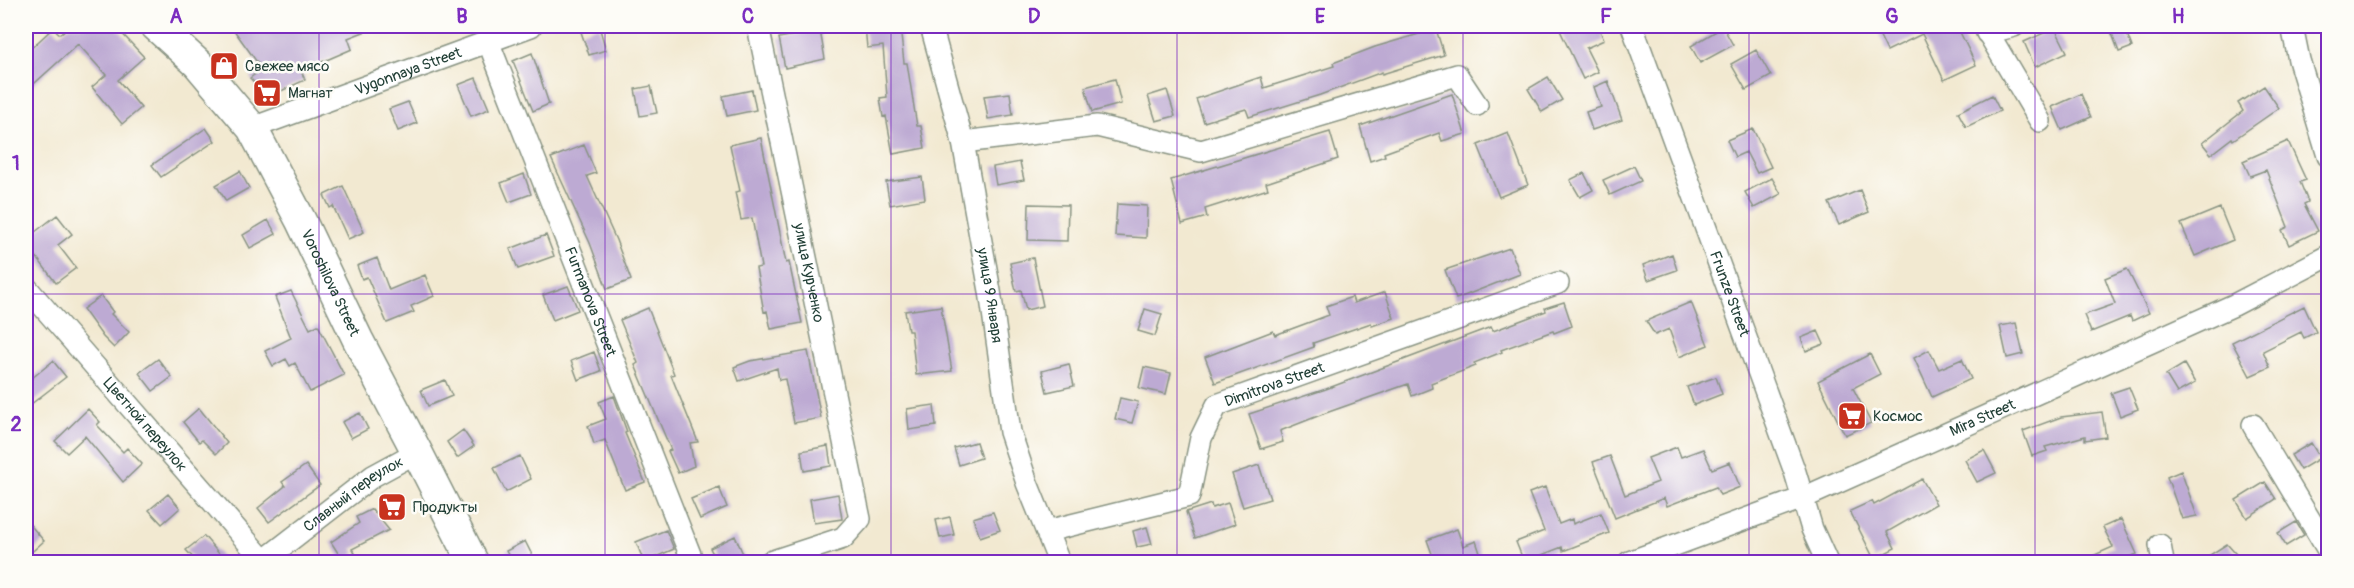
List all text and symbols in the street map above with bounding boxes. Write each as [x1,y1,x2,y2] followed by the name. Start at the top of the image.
[170,4,183,29] text: A
[456,4,468,29] text: B
[742,4,754,29] text: C
[1028,4,1041,29] text: D
[1315,4,1326,29] text: E
[1600,4,1612,29] text: F
[1885,4,1899,29] text: G
[2172,4,2185,29] text: H
[352,42,465,99] street label: Vygonnaya Street
[208,50,240,82] shop icon: Свежее мясо
[245,57,329,76] place label: Свежее мясо
[251,77,283,109] supermarket icon: Магнат
[288,84,333,103] place label: Магнат
[12,151,20,176] text: 1
[789,220,829,324] street label: улица Курченко
[297,226,365,340] street label: Voroshilova Street
[560,244,621,360] street label: Furmanova Street
[973,245,1007,344] street label: улица 9 Января
[1706,248,1754,340] street label: Frunze Street
[1222,358,1328,411] street label: Dimitrova Street
[99,373,192,476] street label: Цветной переулок
[1947,394,2019,441] street label: Mira Street
[1836,400,1868,432] supermarket icon: Космос
[1873,407,1923,426] place label: Космос
[10,412,22,437] text: 2
[299,452,407,536] street label: Славный переулок
[376,491,408,523] supermarket icon: Продукты
[413,498,477,517] place label: Продукты

